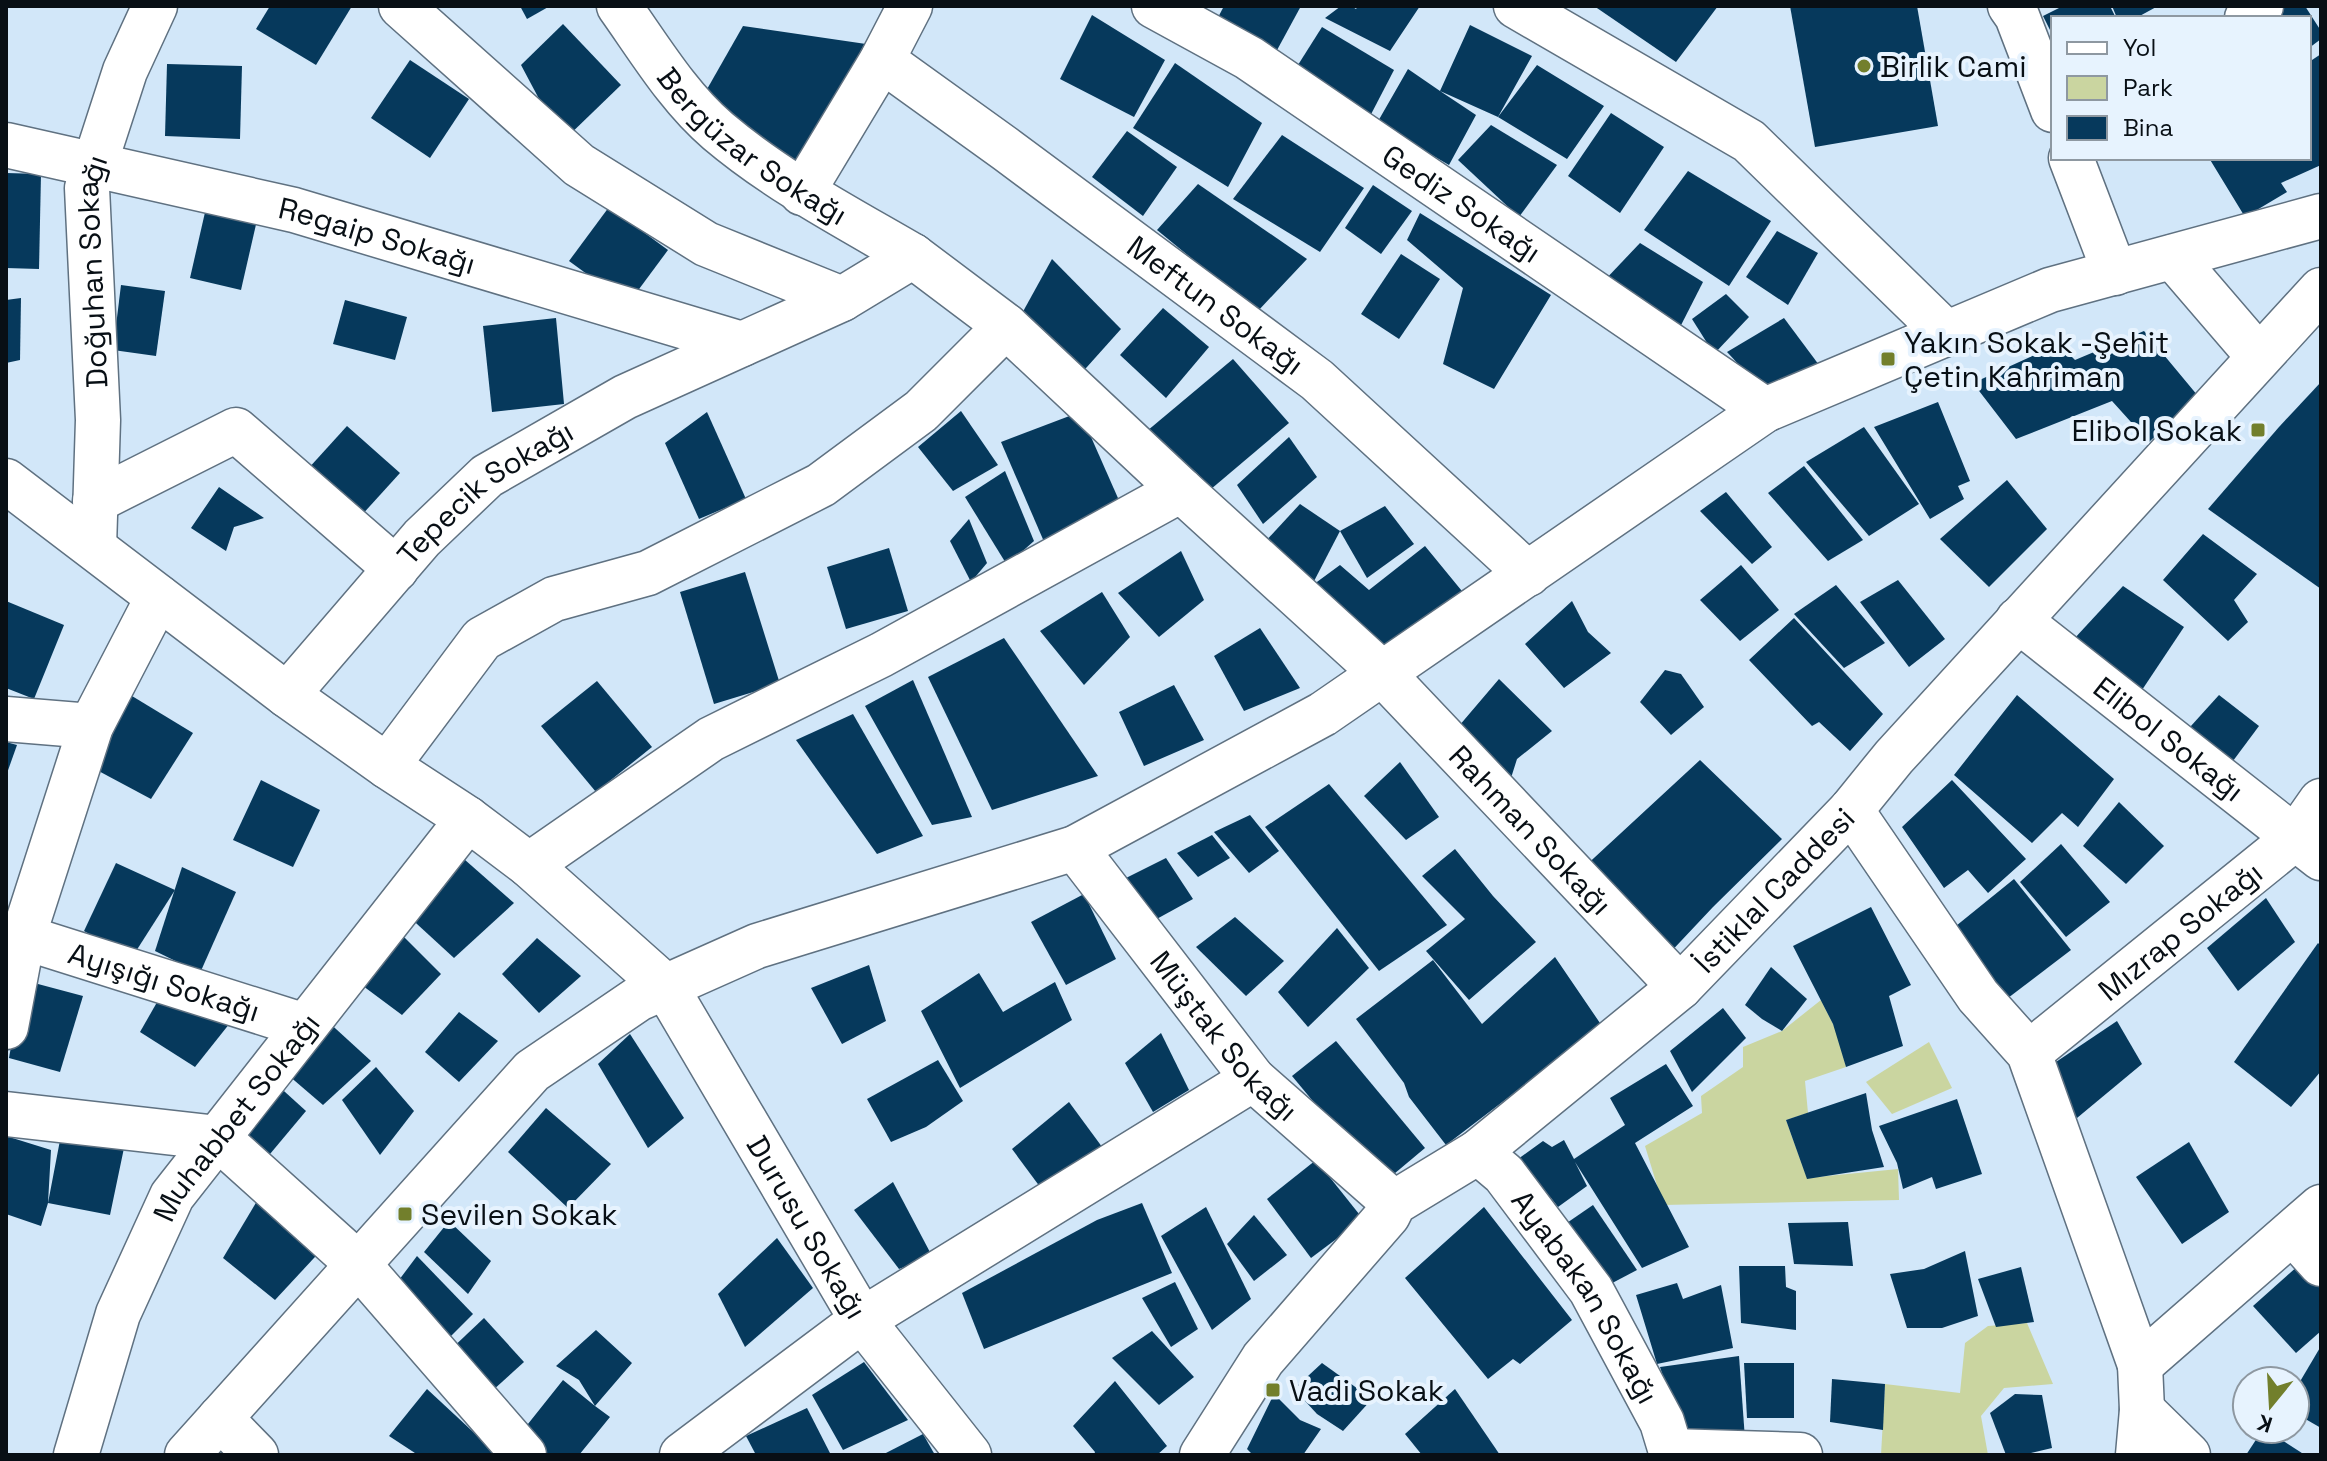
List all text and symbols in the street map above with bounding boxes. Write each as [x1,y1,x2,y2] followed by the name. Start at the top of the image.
[2051,16,2311,160] legend
[2123,32,2156,63] text: Yol
[1880,47,2027,86] place label: Birlik Cami
[1855,57,1873,75] marker: Birlik Cami
[649,59,854,234] street label: Bergüzar Sokağı
[2123,72,2173,103] text: Park
[2123,112,2173,143] text: Bina
[1375,135,1549,271] street label: Gediz Sokağı
[67,150,116,389] street label: Doğuhan Sokağı
[275,188,480,283] street label: Regaip Sokağı
[1120,227,1312,383] street label: Meftun Sokağı
[1904,323,2169,396] place label: Yakın Sokak -Şehit Çetin Kahriman
[1879,350,1897,368] marker: Yakın Sokak -Şehit Çetin Kahriman
[388,411,580,573] street label: Tepecik Sokağı
[2071,411,2242,450] place label: Elibol Sokak
[2249,421,2267,439] marker: Elibol Sokak
[2086,667,2252,810] street label: Elibol Sokağı
[1441,737,1621,923] street label: Rahman Sokağı
[1685,799,1863,981] street label: İstiklal Caddesi
[2090,853,2270,1009] street label: Mızrap Sokağı
[64,933,265,1030] street label: Ayışığı Sokağı
[1142,943,1306,1129] street label: Müştak Sokağı
[144,1005,328,1227] street label: Muhabbet Sokağı
[738,1128,876,1326] street label: Durusu Sokağı
[1503,1182,1668,1410] street label: Ayabakan Sokağı
[421,1195,617,1234] place label: Sevilen Sokak
[396,1205,414,1223] marker: Sevilen Sokak
[2231,1365,2311,1445] north arrow
[1289,1371,1444,1410] place label: Vadi Sokak
[1264,1381,1282,1399] marker: Vadi Sokak
[2254,1409,2276,1439] text: K

